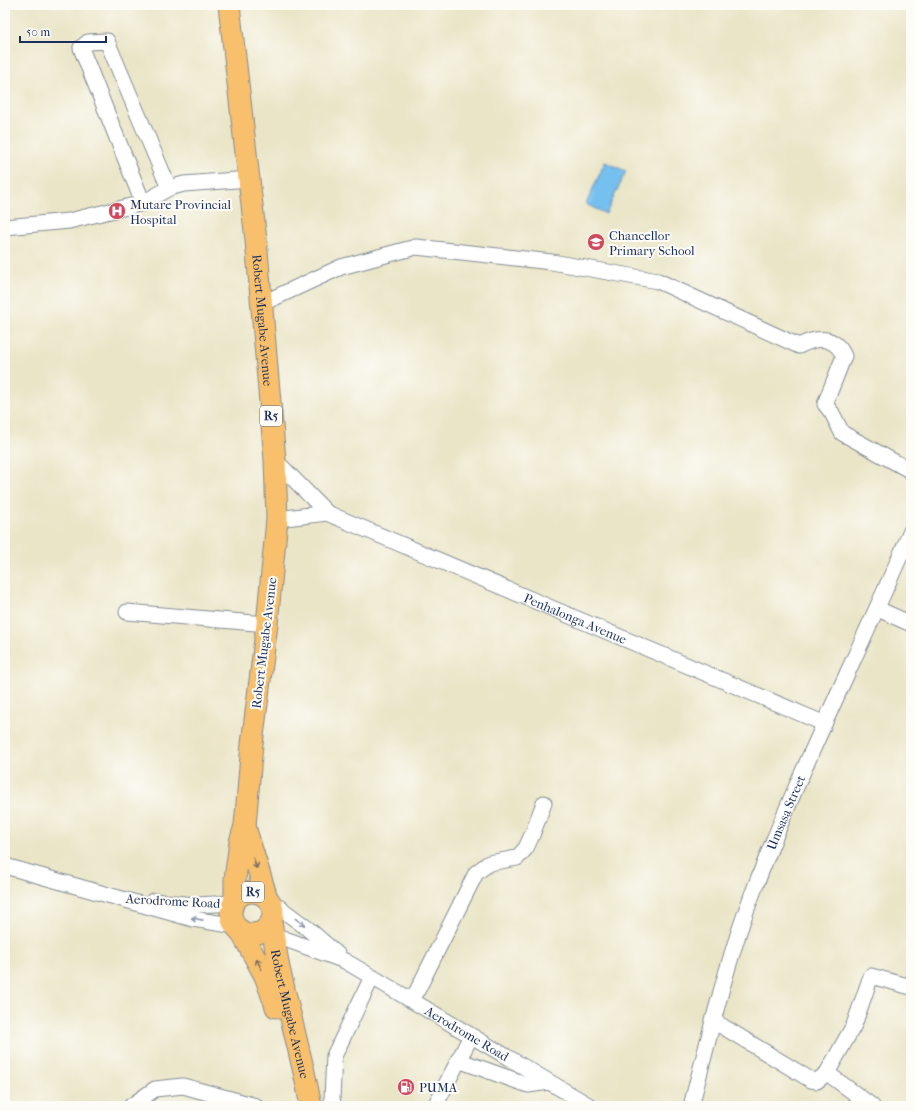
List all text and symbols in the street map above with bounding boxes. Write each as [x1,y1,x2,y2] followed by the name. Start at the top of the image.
[20,18,106,44] scale bar
[26,25,50,39] text: 50 m
[130,197,231,227] place label: Mutare Provincial Hospital
[107,201,127,221] hospital icon: Mutare Provincial Hospital
[609,228,695,258] place label: Chancellor Primary School
[586,232,606,252] school or university icon: Chancellor Primary School
[250,254,276,387] street label: Robert Mugabe Avenue
[260,406,282,426] road number: R5
[249,576,280,709] street label: Robert Mugabe Avenue
[522,590,630,647] street label: Penhalonga Avenue
[763,772,808,852] street label: Umsasa Street
[252,856,259,869] one-way arrow
[242,882,264,902] road number: R5
[124,891,222,911] street label: Aerodrome Road
[191,915,204,923] one-way arrow
[294,918,305,926] one-way arrow
[268,948,313,1080] street label: Robert Mugabe Avenue
[255,958,262,970] one-way arrow
[422,1002,513,1064] street label: Aerodrome Road
[396,1077,416,1097] fuel station icon: PUMA
[419,1080,458,1095] place label: PUMA

